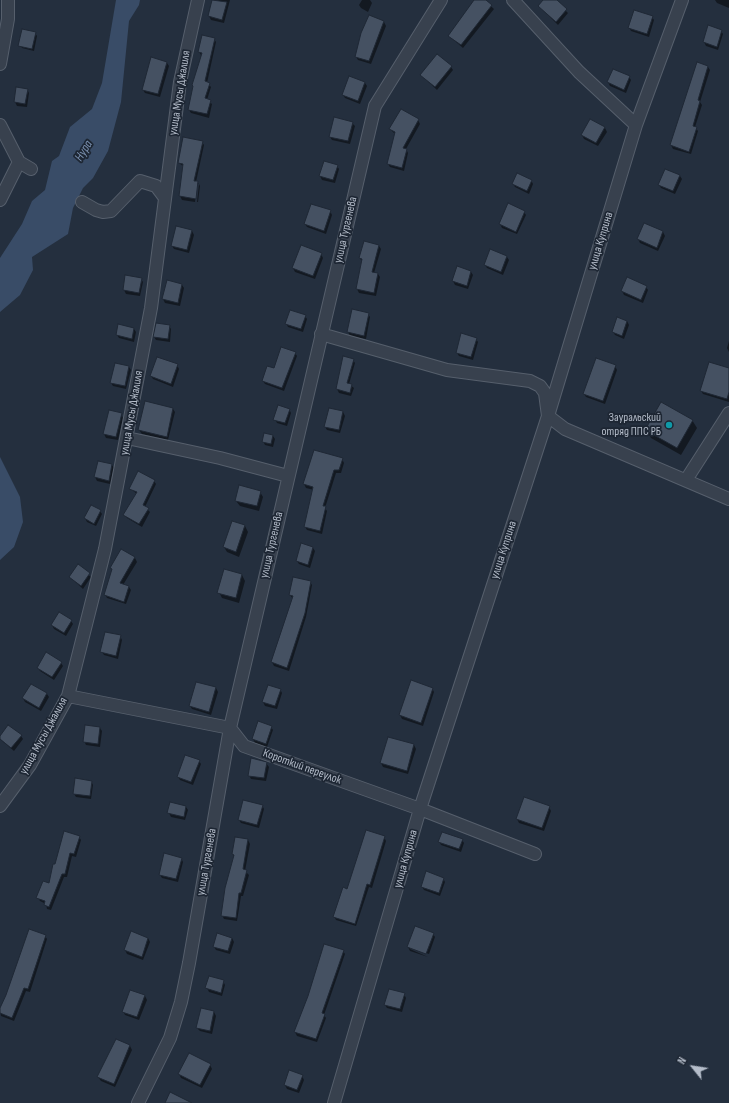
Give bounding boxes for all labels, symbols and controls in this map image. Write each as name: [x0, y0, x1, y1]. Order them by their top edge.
street label: улица Мусы Джалиля: [166, 50, 194, 136]
water label: Нура: [72, 138, 96, 164]
street label: улица Тургенева: [331, 195, 361, 265]
street label: улица Куприна: [585, 210, 617, 272]
street label: улица Мусы Джалиля: [117, 370, 147, 456]
place label: Зауральский отряд ППС РБ: [602, 411, 661, 439]
marker: Зауральский отряд ППС РБ: [664, 420, 674, 430]
street label: улица Тургенева: [257, 510, 287, 580]
street label: улица Куприна: [488, 519, 520, 581]
street label: улица Мусы Джалиля: [17, 695, 71, 777]
street label: Короткий переулок: [261, 746, 343, 788]
street label: улица Тургенева: [194, 827, 220, 897]
street label: улица Куприна: [391, 828, 421, 890]
north arrow: [673, 1047, 713, 1087]
text: N: [675, 1055, 689, 1067]

